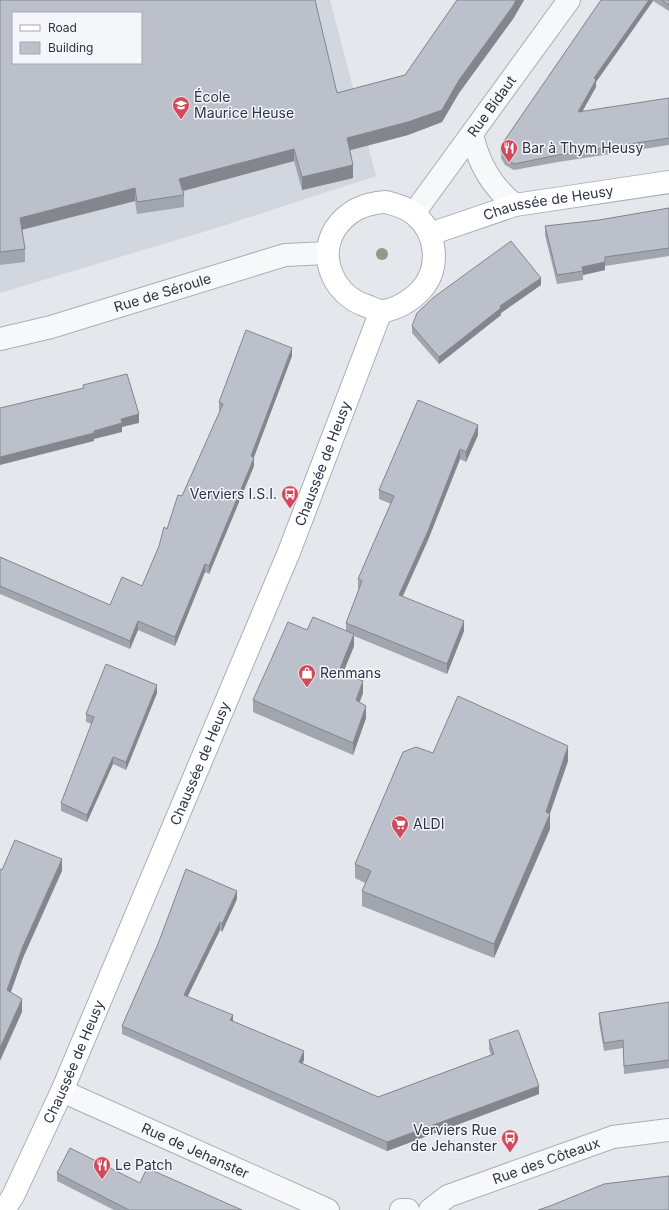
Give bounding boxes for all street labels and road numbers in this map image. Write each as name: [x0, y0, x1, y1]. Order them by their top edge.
street label: Rue Bidaut: [463, 72, 519, 140]
street label: Chaussée de Heusy: [481, 181, 615, 223]
street label: Rue de Séroule: [112, 269, 213, 315]
street label: Chaussée de Heusy: [291, 398, 354, 528]
street label: Chaussée de Heusy: [166, 699, 233, 828]
street label: Chaussée de Heusy: [39, 997, 107, 1126]
street label: Rue de Jehanster: [139, 1119, 252, 1182]
street label: Rue des Côteaux: [490, 1133, 602, 1187]

